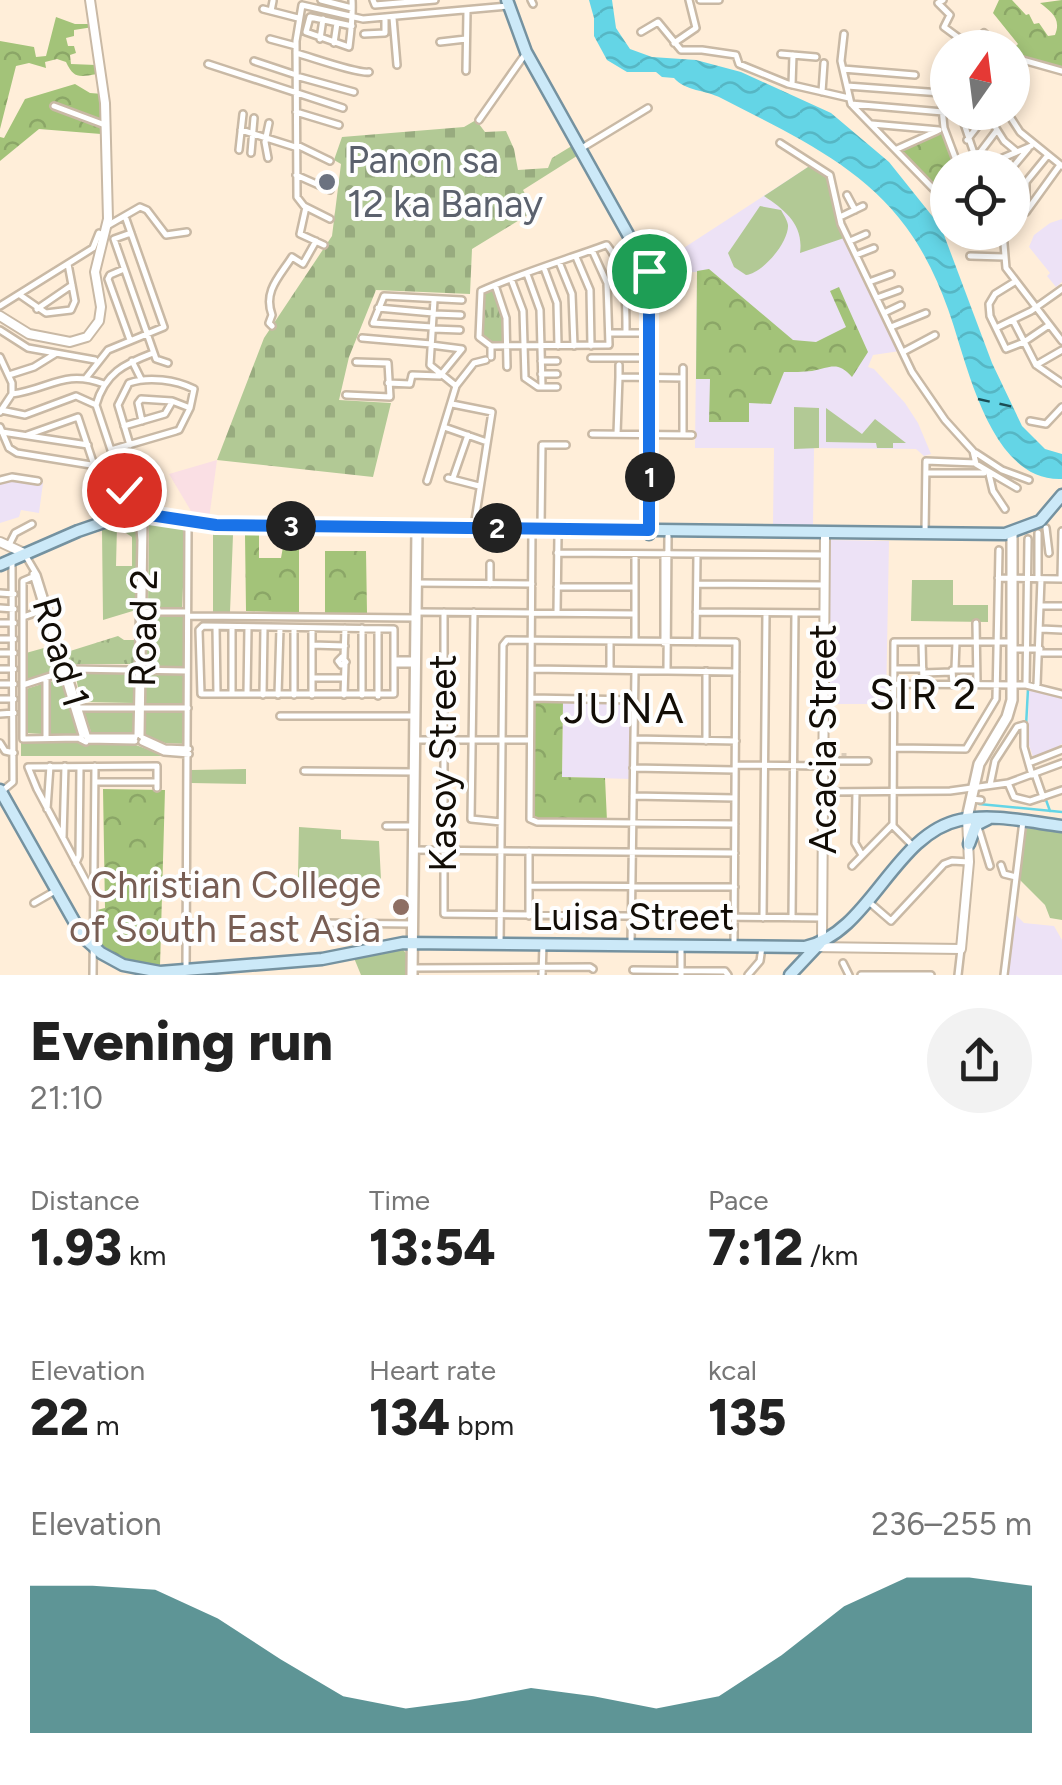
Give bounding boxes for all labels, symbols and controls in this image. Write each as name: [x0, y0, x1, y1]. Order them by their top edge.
north arrow: [930, 30, 1030, 130]
map controls: [930, 30, 1030, 250]
place label: Panon sa 12 ka Banay: [347, 137, 543, 227]
button: locate: [930, 150, 1030, 250]
marker: Panon sa 12 ka Banay: [316, 171, 338, 193]
pin: [607, 229, 692, 314]
icon: arrive: [622, 244, 677, 299]
pin: [82, 448, 167, 533]
pin: 1: [625, 452, 675, 502]
text: 1: [644, 460, 656, 494]
icon: check: [97, 463, 152, 518]
pin: 3: [266, 501, 316, 551]
pin: 2: [472, 503, 522, 553]
text: 3: [283, 509, 299, 543]
text: 2: [489, 511, 505, 545]
street label: Road 2: [119, 569, 167, 687]
street label: Road 1: [23, 591, 99, 713]
street label: Acacia Street: [800, 624, 846, 854]
street label: Kasoy Street: [420, 654, 466, 872]
district label: SIR 2: [869, 669, 979, 720]
district label: JUNA: [564, 683, 686, 734]
place label: Christian College of South East Asia: [69, 862, 381, 952]
street label: Luisa Street: [532, 894, 734, 940]
marker: Christian College of South East Asia: [390, 896, 412, 918]
text: Evening run: [30, 1008, 333, 1074]
button: share: [927, 1008, 1032, 1113]
text: 21:10: [30, 1079, 103, 1117]
text: Distance: [30, 1183, 140, 1217]
text: Time: [369, 1183, 430, 1217]
text: Pace: [708, 1183, 769, 1217]
text: 1.93: [30, 1217, 122, 1278]
text: 13:54: [369, 1217, 496, 1278]
text: 7:12: [708, 1217, 803, 1278]
text: km: [122, 1238, 166, 1272]
text: /km: [803, 1238, 858, 1272]
text: Elevation: [30, 1353, 145, 1387]
text: Heart rate: [369, 1353, 496, 1387]
text: kcal: [708, 1353, 757, 1387]
text: 22: [30, 1387, 89, 1448]
text: 134: [369, 1387, 450, 1448]
text: 135: [708, 1387, 787, 1448]
text: m: [89, 1408, 120, 1442]
text: bpm: [450, 1408, 514, 1442]
text: Elevation: [30, 1505, 162, 1543]
text: 236–255 m: [871, 1505, 1032, 1543]

